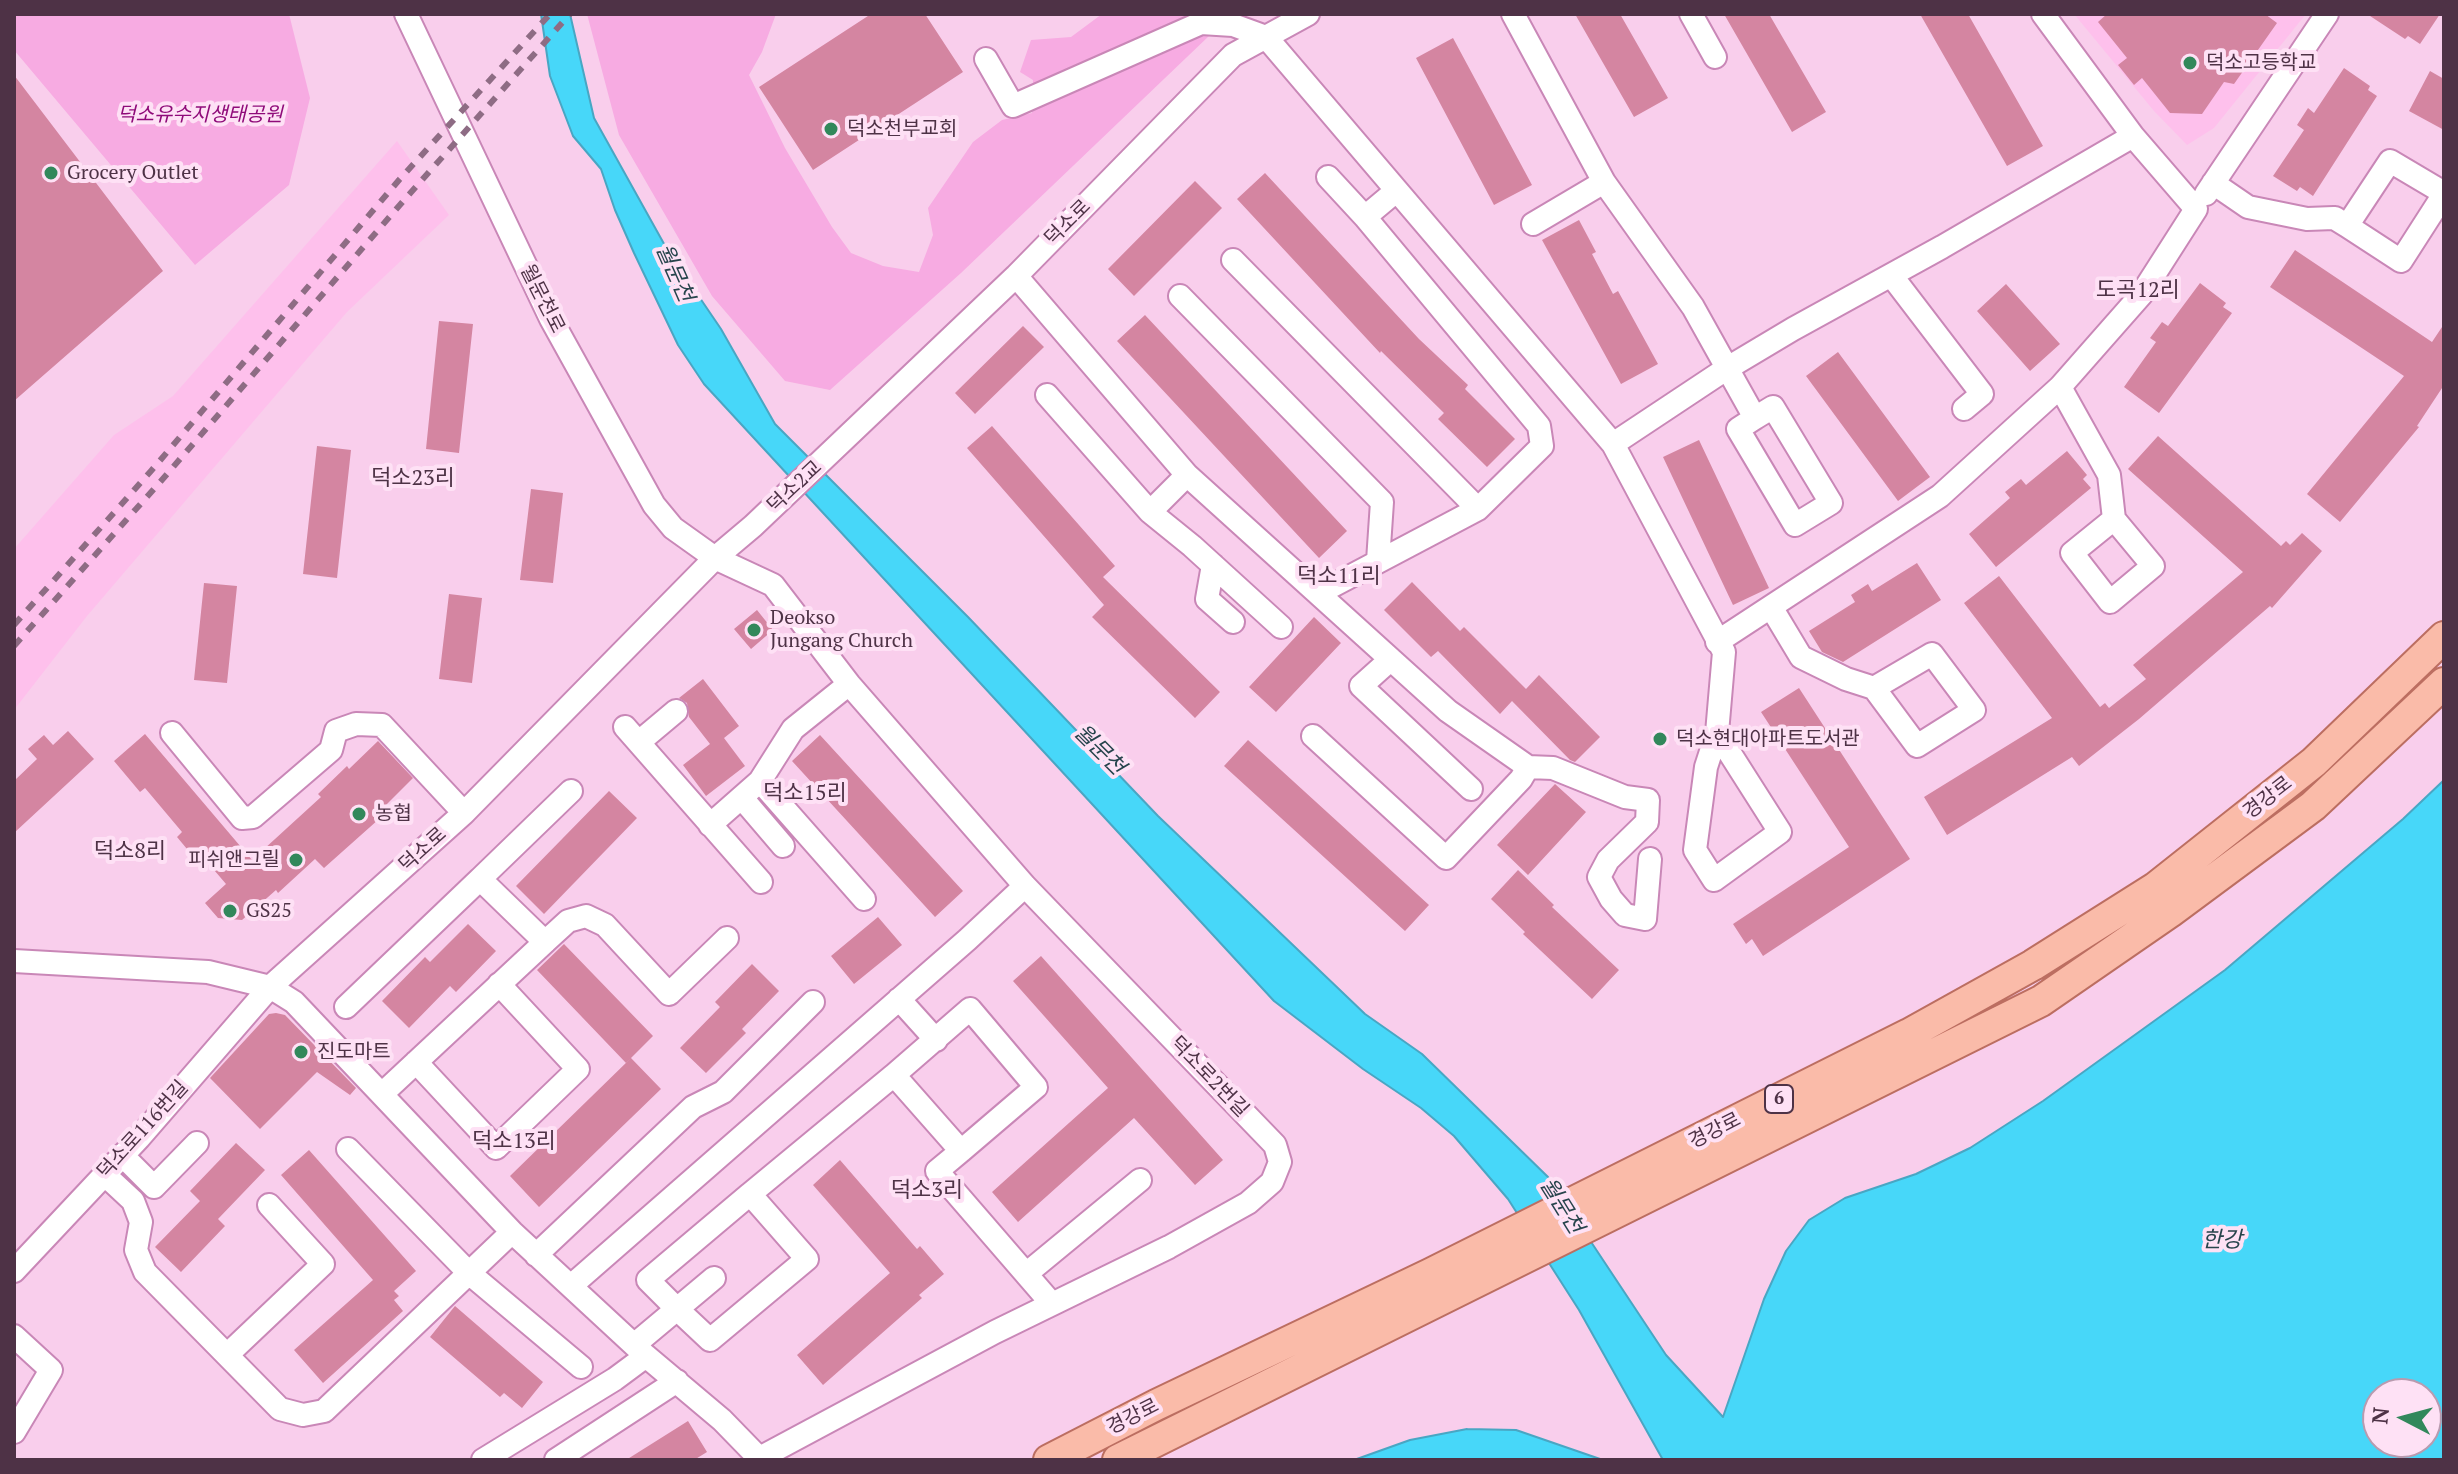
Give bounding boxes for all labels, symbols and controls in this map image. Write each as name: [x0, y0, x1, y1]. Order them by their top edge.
place label: 덕소고등학교: [2206, 51, 2316, 75]
marker: 덕소고등학교: [2181, 54, 2199, 72]
park label: 덕소유수지생태공원: [117, 103, 283, 127]
place label: 덕소천부교회: [847, 117, 957, 141]
marker: 덕소천부교회: [822, 120, 840, 138]
place label: Grocery Outlet: [67, 161, 199, 185]
marker: Grocery Outlet: [42, 164, 60, 182]
street label: 덕소로: [1040, 195, 1096, 251]
water label: 월문천: [650, 240, 698, 306]
street label: 월문천로: [515, 261, 569, 337]
district label: 도곡12리: [2096, 278, 2180, 304]
street label: 덕소2교: [763, 456, 827, 518]
district label: 덕소23리: [371, 466, 455, 492]
district label: 덕소11리: [1297, 564, 1381, 590]
place label: Deokso Jungang Church: [770, 606, 913, 653]
marker: Deokso Jungang Church: [745, 621, 763, 639]
water label: 월문천: [1068, 719, 1130, 781]
place label: 덕소현대아파트도서관: [1676, 727, 1860, 751]
marker: 덕소현대아파트도서관: [1651, 730, 1669, 748]
street label: 경강로: [2239, 772, 2297, 824]
district label: 덕소15리: [763, 781, 847, 807]
place label: 농협: [375, 802, 412, 826]
marker: 농협: [350, 805, 368, 823]
street label: 덕소로: [394, 823, 452, 877]
district label: 덕소8리: [94, 839, 166, 865]
place label: 피쉬앤그릴: [188, 848, 280, 872]
marker: 피쉬앤그릴: [287, 851, 305, 869]
place label: GS25: [246, 899, 292, 923]
marker: GS25: [221, 902, 239, 920]
street label: 덕소로2번길: [1165, 1032, 1253, 1122]
place label: 진도마트: [317, 1040, 391, 1064]
marker: 진도마트: [292, 1043, 310, 1061]
street label: 덕소로116번길: [93, 1076, 193, 1184]
road number: 6: [1765, 1085, 1793, 1113]
street label: 경강로: [1685, 1108, 1745, 1154]
district label: 덕소13리: [472, 1129, 556, 1155]
water label: 월문천: [1534, 1173, 1588, 1239]
district label: 덕소3리: [891, 1178, 963, 1204]
water label: 한강: [2202, 1228, 2242, 1254]
north arrow: [2362, 1378, 2442, 1458]
street label: 경강로: [1103, 1394, 1163, 1440]
text: N: [2364, 1406, 2395, 1425]

